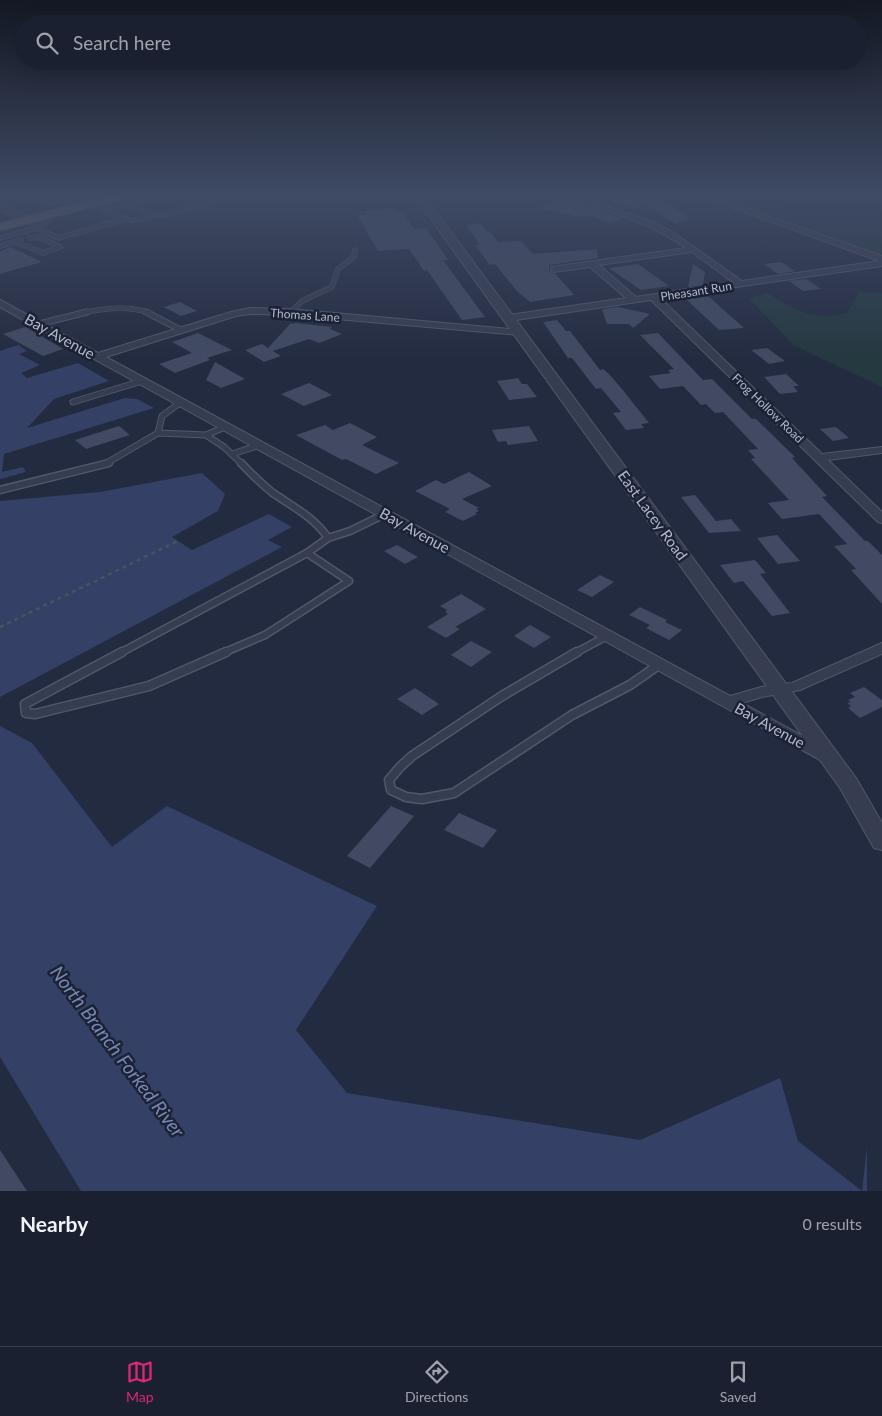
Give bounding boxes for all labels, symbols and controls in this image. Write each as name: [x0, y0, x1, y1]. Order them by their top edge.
search box: [15, 15, 867, 70]
icon: search: [33, 29, 61, 57]
text: Search here: [73, 31, 171, 54]
street label: Pheasant Run: [659, 278, 733, 304]
street label: Thomas Lane: [270, 305, 340, 325]
street label: Bay Avenue: [22, 309, 98, 363]
street label: Frog Hollow Road: [729, 370, 807, 446]
street label: East Lacey Road: [615, 467, 691, 563]
street label: Bay Avenue: [377, 503, 453, 557]
street label: Bay Avenue: [732, 698, 808, 752]
water label: North Branch Forked River: [46, 961, 190, 1142]
text: Nearby: [20, 1211, 88, 1236]
text: 0 results: [802, 1214, 862, 1233]
tab: Map: [126, 1358, 154, 1405]
tab: Directions: [405, 1358, 468, 1405]
tab: Saved: [720, 1358, 756, 1405]

